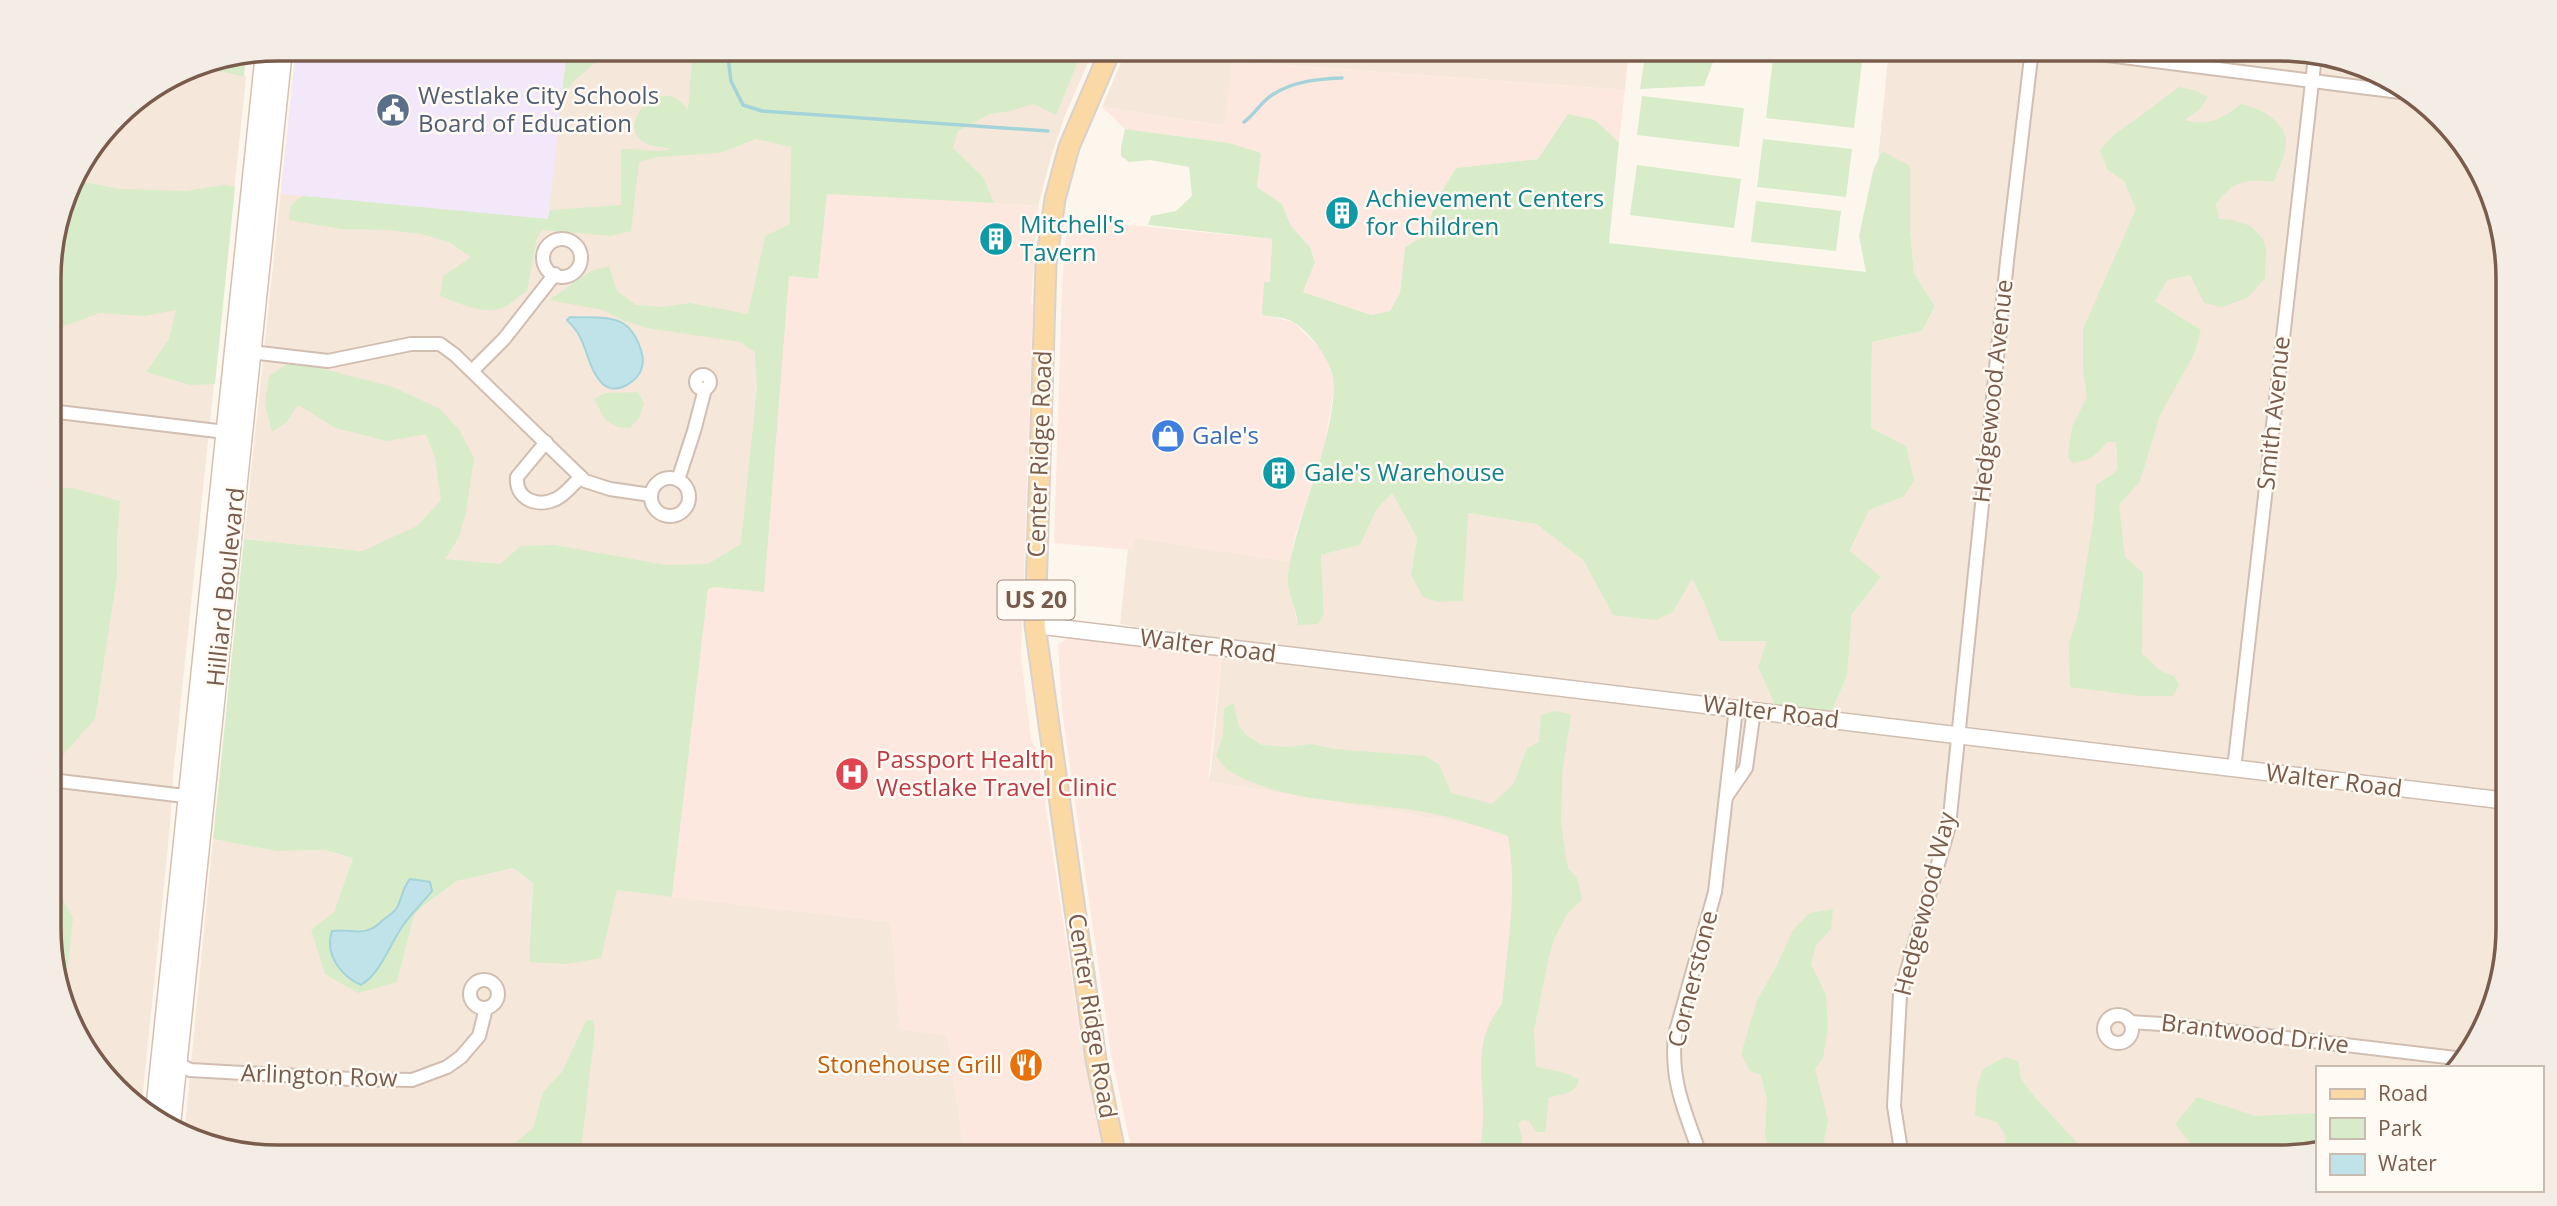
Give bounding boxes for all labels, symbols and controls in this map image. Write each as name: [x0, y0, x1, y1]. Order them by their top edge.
place label: Westlake City Schools Board of Education: [418, 78, 659, 139]
public building icon: Westlake City Schools Board of Education: [374, 91, 412, 129]
place label: Achievement Centers for Children: [1366, 181, 1604, 242]
building icon: Achievement Centers for Children: [1323, 194, 1361, 232]
place label: Mitchell's Tavern: [1020, 207, 1125, 268]
building icon: Mitchell's Tavern: [977, 220, 1015, 258]
street label: Hedgewood Avenue: [1963, 278, 2020, 504]
street label: Smith Avenue: [2248, 334, 2297, 491]
street label: Center Ridge Road: [1018, 350, 1059, 558]
shop icon: Gale's: [1149, 417, 1187, 455]
place label: Gale's: [1192, 418, 1259, 451]
building icon: Gale's Warehouse: [1260, 454, 1298, 492]
place label: Gale's Warehouse: [1304, 455, 1505, 488]
street label: Hilliard Boulevard: [198, 486, 251, 688]
road number: US 20: [998, 580, 1074, 620]
street label: Walter Road: [1138, 620, 1278, 669]
street label: Walter Road: [1701, 686, 1841, 735]
place label: Passport Health Westlake Travel Clinic: [876, 742, 1117, 803]
hospital icon: Passport Health Westlake Travel Clinic: [833, 755, 871, 793]
street label: Walter Road: [2264, 755, 2404, 804]
street label: Hedgewood Way: [1885, 807, 1963, 999]
street label: Cornerstone: [1659, 907, 1724, 1051]
street label: Center Ridge Road: [1061, 911, 1126, 1121]
street label: Brantwood Drive: [2159, 1005, 2351, 1060]
restaurant icon: Stonehouse Grill: [1007, 1046, 1045, 1084]
place label: Stonehouse Grill: [817, 1047, 1002, 1080]
street label: Arlington Row: [240, 1055, 398, 1094]
legend: [2316, 1066, 2543, 1192]
text: Road: [2378, 1079, 2428, 1107]
text: Park: [2378, 1114, 2422, 1142]
text: Water: [2378, 1149, 2437, 1177]

